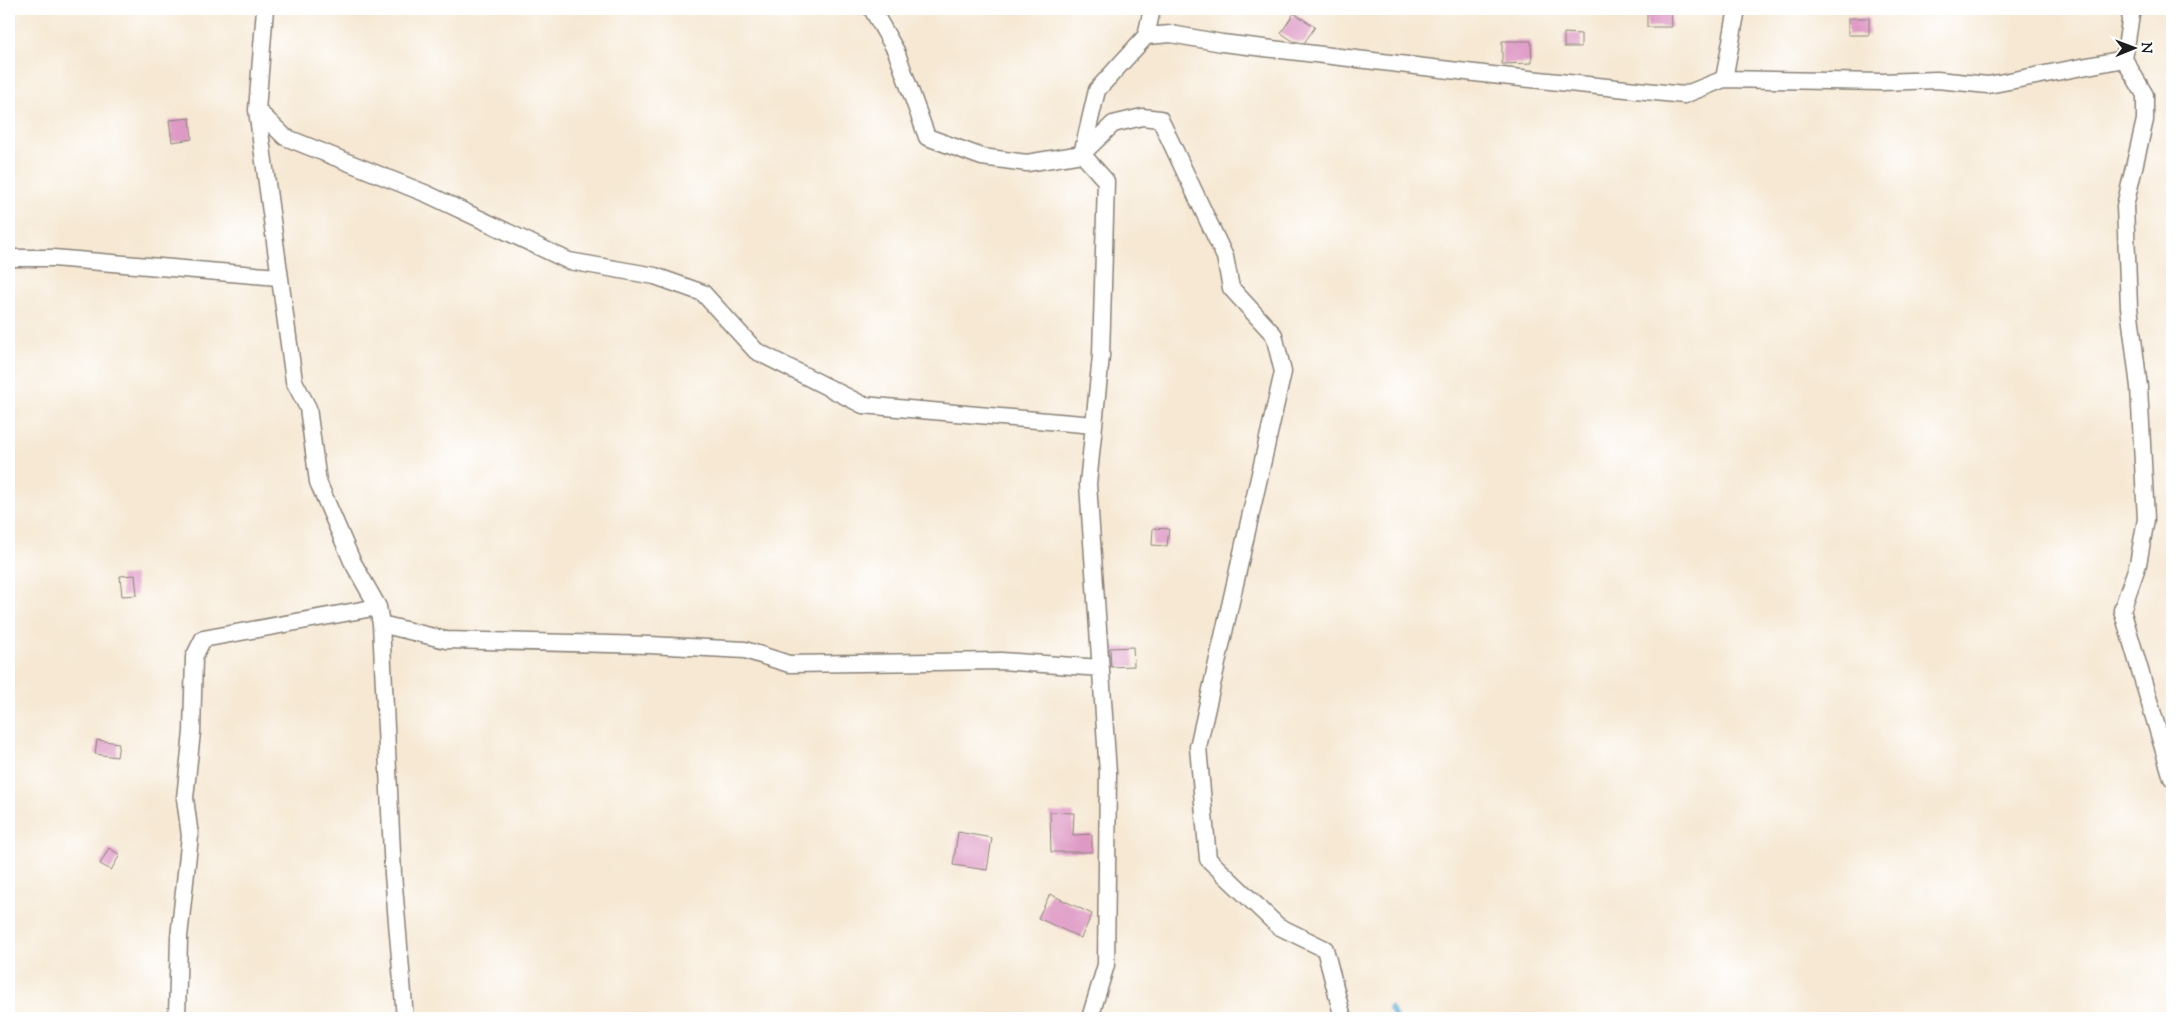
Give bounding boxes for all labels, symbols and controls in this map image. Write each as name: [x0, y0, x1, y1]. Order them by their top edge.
north arrow: [2108, 22, 2158, 72]
text: N: [2135, 42, 2155, 54]

